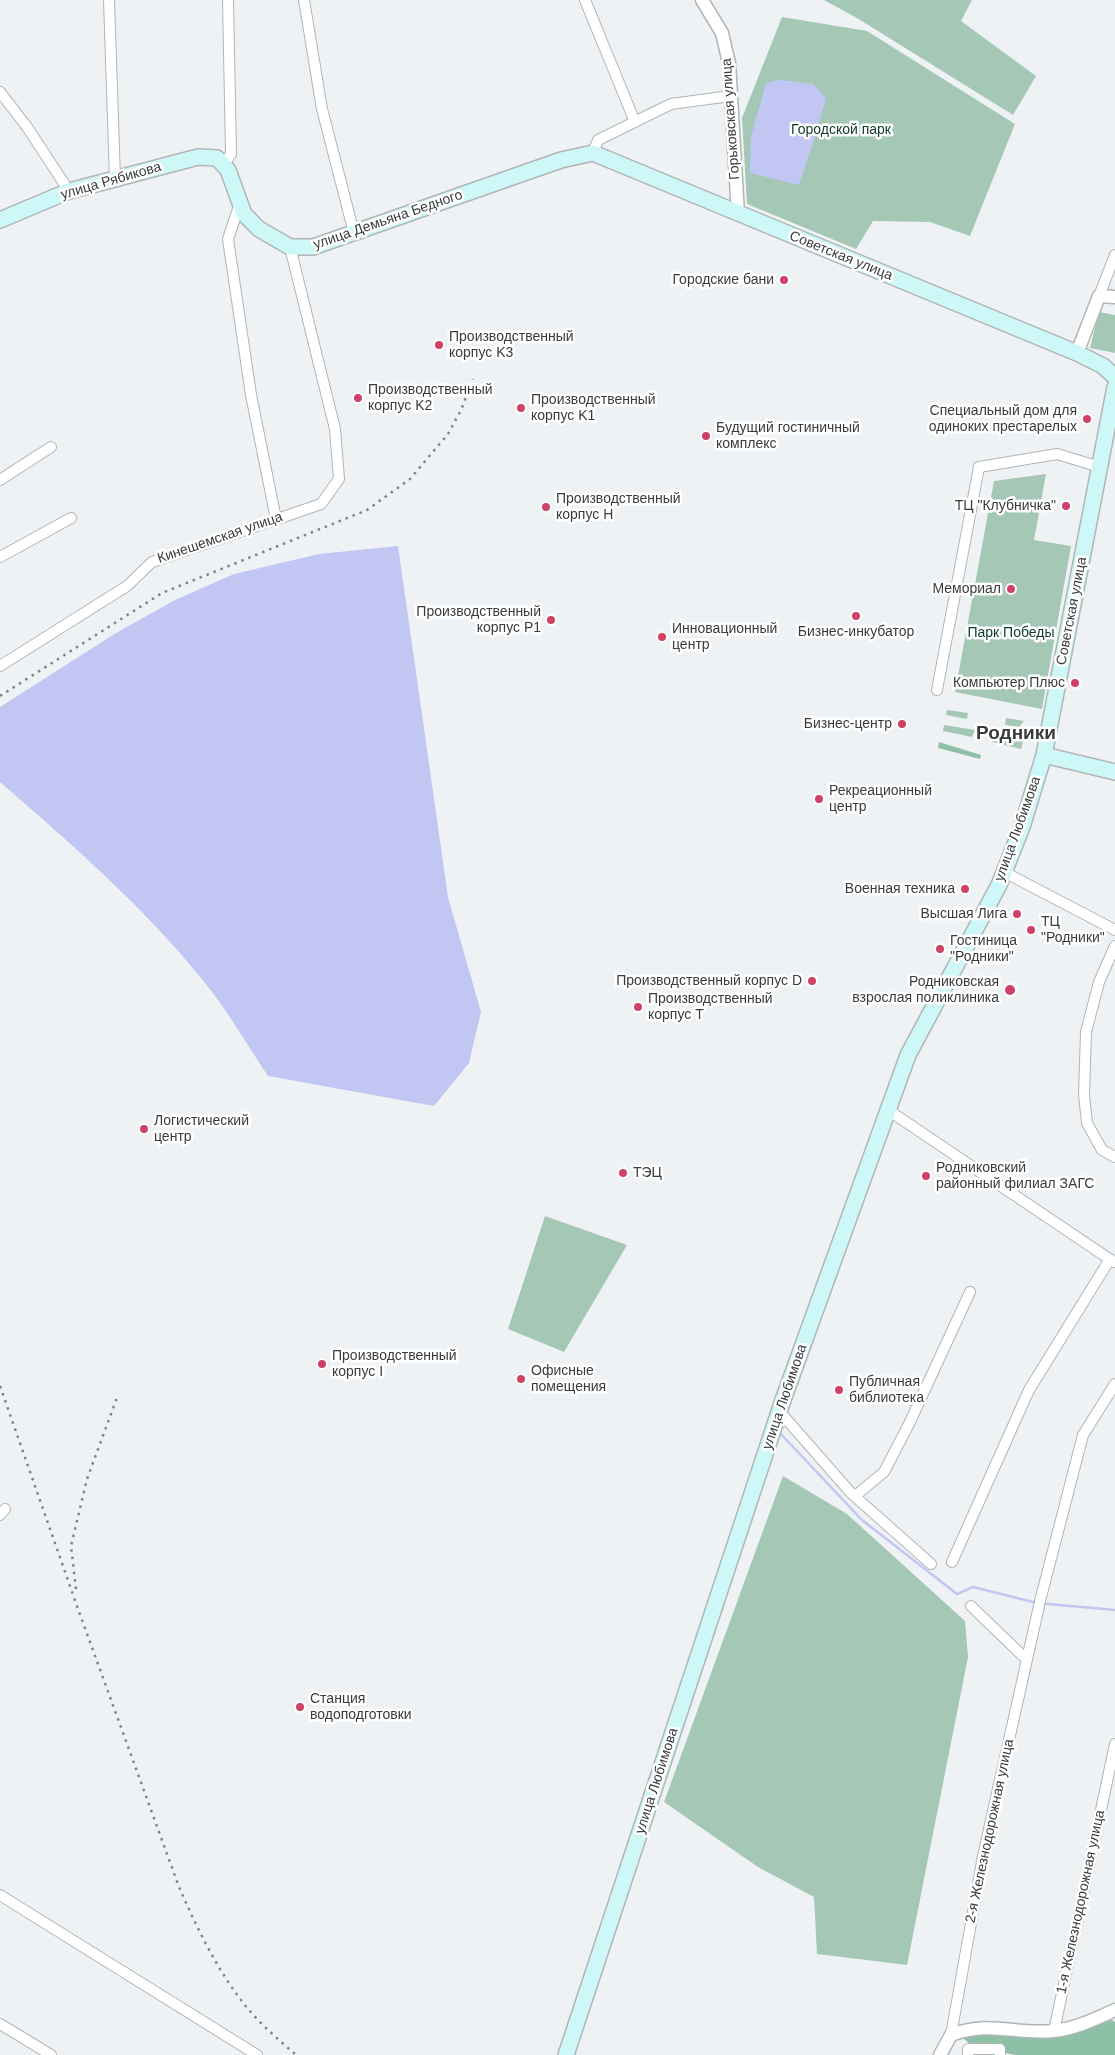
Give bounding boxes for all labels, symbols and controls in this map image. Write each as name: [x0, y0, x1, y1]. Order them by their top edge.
street label: Горьковская улица: [718, 58, 744, 180]
park label: Городской парк: [791, 122, 891, 138]
street label: улица Рябикова: [59, 159, 163, 203]
street label: улица Демьяна Бедного: [311, 187, 465, 253]
street label: Советская улица: [787, 228, 895, 284]
place label: Городские бани: [672, 272, 774, 288]
marker: Городские бани: [778, 274, 790, 286]
place label: Производственный корпус K3: [449, 329, 574, 362]
marker: Производственный корпус K3: [433, 339, 445, 351]
place label: Производственный корпус K2: [368, 382, 493, 414]
marker: Производственный корпус K2: [352, 392, 364, 404]
place label: Производственный корпус K1: [531, 392, 656, 424]
marker: Производственный корпус K1: [515, 402, 527, 414]
place label: Специальный дом для одиноких престарелых: [929, 403, 1077, 436]
marker: Специальный дом для одиноких престарелых: [1081, 413, 1093, 425]
place label: Будущий гостиничный комплекс: [716, 420, 860, 452]
marker: Будущий гостиничный комплекс: [700, 430, 712, 442]
place label: Производственный корпус H: [556, 491, 681, 524]
place label: ТЦ "Клубничка": [955, 498, 1056, 514]
marker: ТЦ "Клубничка": [1060, 500, 1072, 512]
marker: Производственный корпус H: [540, 501, 552, 513]
street label: Кинешемская улица: [155, 509, 285, 567]
street label: Советская улица: [1053, 555, 1091, 667]
place label: Мемориал: [932, 581, 1001, 597]
marker: Мемориал: [1005, 583, 1017, 595]
place label: Производственный корпус P1: [416, 604, 541, 636]
marker: Бизнес-инкубатор: [850, 610, 862, 622]
marker: Производственный корпус P1: [545, 614, 557, 626]
place label: Инновационный центр: [672, 621, 777, 654]
place label: Бизнес-инкубатор: [798, 624, 914, 640]
park label: Парк Победы: [967, 625, 1055, 641]
marker: Инновационный центр: [656, 631, 668, 643]
place label: Компьютер Плюс: [953, 675, 1065, 691]
marker: Компьютер Плюс: [1069, 677, 1081, 689]
place label: Бизнес-центр: [804, 716, 892, 732]
marker: Бизнес-центр: [896, 718, 908, 730]
district label: Родники: [976, 723, 1056, 745]
street label: улица Любимова: [991, 774, 1045, 884]
place label: Рекреационный центр: [829, 783, 932, 816]
marker: Рекреационный центр: [813, 793, 825, 805]
place label: Военная техника: [845, 881, 955, 897]
marker: Военная техника: [959, 883, 971, 895]
place label: Высшая Лига: [921, 906, 1007, 922]
marker: Высшая Лига: [1011, 908, 1023, 920]
place label: ТЦ "Родники": [1041, 914, 1105, 946]
marker: ТЦ "Родники": [1025, 924, 1037, 936]
place label: Гостиница "Родники": [950, 933, 1017, 966]
marker: Гостиница "Родники": [934, 943, 946, 955]
place label: Производственный корпус D: [616, 973, 802, 989]
place label: Родниковская взрослая поликлиника: [852, 974, 999, 1006]
marker: Производственный корпус D: [806, 975, 818, 987]
marker: Родниковская взрослая поликлиника: [1003, 983, 1017, 997]
place label: Производственный корпус T: [648, 991, 773, 1024]
marker: Производственный корпус T: [632, 1001, 644, 1013]
place label: Логистический центр: [154, 1113, 249, 1146]
marker: Логистический центр: [138, 1123, 150, 1135]
place label: Родниковский районный филиал ЗАГС: [936, 1160, 1094, 1192]
place label: ТЭЦ: [633, 1165, 662, 1181]
marker: ТЭЦ: [617, 1167, 629, 1179]
marker: Родниковский районный филиал ЗАГС: [920, 1170, 932, 1182]
street label: улица Любимова: [759, 1342, 811, 1452]
place label: Производственный корпус I: [332, 1348, 457, 1380]
marker: Производственный корпус I: [316, 1358, 328, 1370]
place label: Офисные помещения: [531, 1363, 606, 1395]
marker: Офисные помещения: [515, 1373, 527, 1385]
place label: Публичная библиотека: [849, 1374, 924, 1406]
marker: Публичная библиотека: [833, 1384, 845, 1396]
place label: Станция водоподготовки: [310, 1691, 412, 1724]
marker: Станция водоподготовки: [294, 1701, 306, 1713]
street label: улица Любимова: [632, 1726, 682, 1836]
street label: 2-я Железнодорожная улица: [962, 1738, 1018, 1924]
street label: 1-я Железнодорожная улица: [1053, 1809, 1109, 1995]

